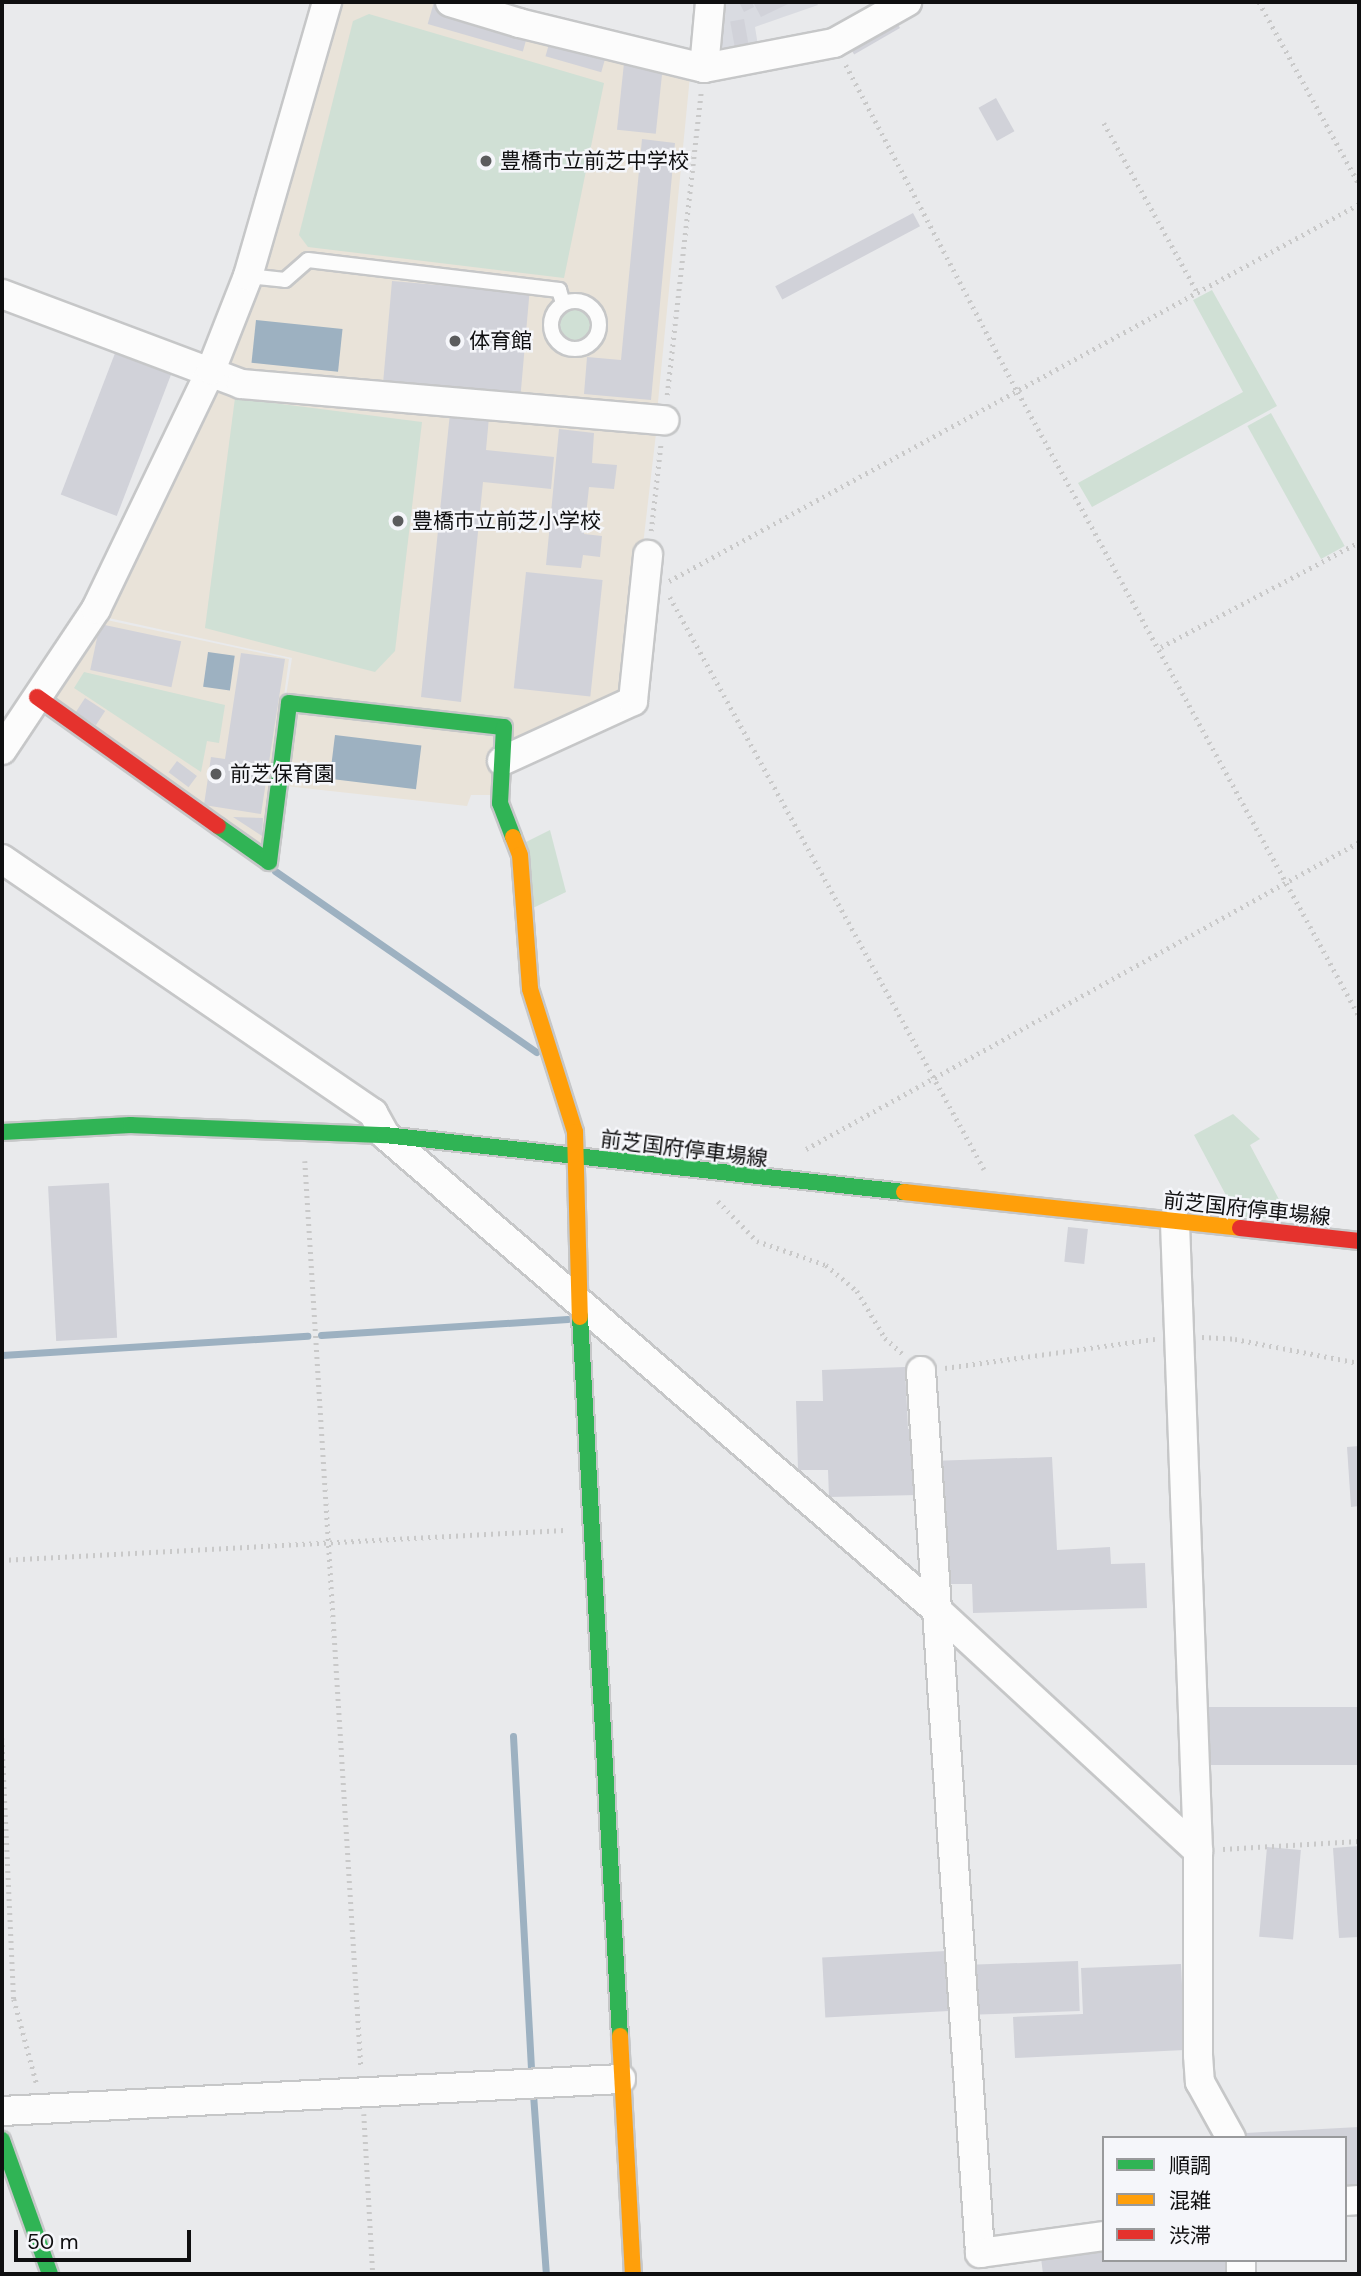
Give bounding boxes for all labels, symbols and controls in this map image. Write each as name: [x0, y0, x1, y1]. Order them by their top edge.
place label: 豊橋市立前芝中学校: [500, 148, 689, 174]
marker: 豊橋市立前芝中学校: [478, 153, 494, 169]
place label: 体育館: [469, 328, 532, 354]
marker: 体育館: [447, 333, 463, 349]
place label: 豊橋市立前芝小学校: [412, 508, 601, 534]
marker: 豊橋市立前芝小学校: [390, 513, 406, 529]
place label: 前芝保育園: [230, 761, 335, 787]
marker: 前芝保育園: [208, 766, 224, 782]
street label: 前芝国府停車場線: [599, 1126, 769, 1172]
street label: 前芝国府停車場線: [1162, 1188, 1332, 1230]
legend: [1102, 2136, 1347, 2262]
text: 順調: [1169, 2152, 1211, 2180]
text: 混雑: [1169, 2187, 1211, 2215]
scale bar: [18, 2216, 194, 2260]
text: 渋滞: [1169, 2222, 1211, 2250]
text: 50 m: [27, 2228, 78, 2256]

